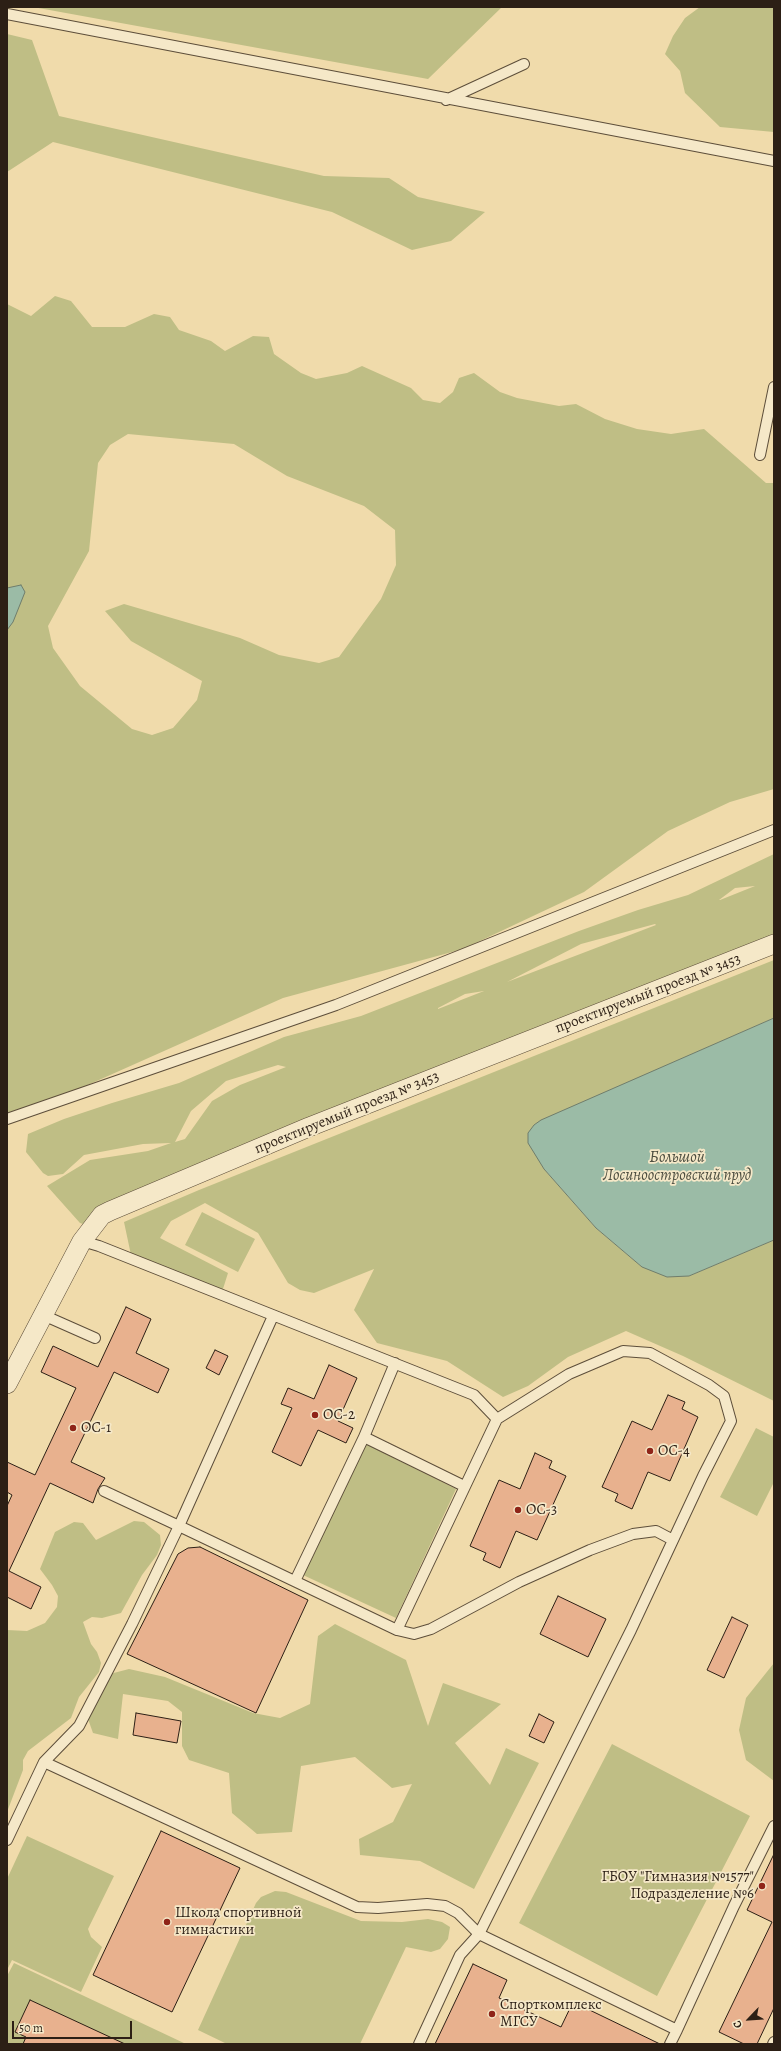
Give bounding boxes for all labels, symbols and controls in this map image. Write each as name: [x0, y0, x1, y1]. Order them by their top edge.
street label: проектируемый проезд № 3453: [553, 950, 743, 1038]
street label: проектируемый проезд № 3453: [252, 1068, 442, 1158]
water label: Большой Лосиноостровский пруд: [603, 1148, 751, 1186]
place label: ОС-2: [323, 1406, 355, 1424]
marker: ОС-2: [310, 1410, 320, 1420]
place label: ОС-1: [81, 1419, 111, 1437]
marker: ОС-1: [68, 1423, 78, 1433]
place label: ОС-4: [658, 1442, 690, 1460]
marker: ОС-4: [645, 1446, 655, 1456]
place label: ОС-3: [526, 1501, 557, 1519]
marker: ОС-3: [513, 1505, 523, 1515]
place label: ГБОУ "Гимназия №1577" Подразделение №6: [602, 1868, 754, 1903]
marker: ГБОУ "Гимназия №1577" Подразделение №6: [757, 1881, 767, 1891]
place label: Школа спортивной гимнастики: [175, 1904, 301, 1939]
marker: Школа спортивной гимнастики: [162, 1917, 172, 1927]
place label: Спорткомплекс МГСУ: [500, 1996, 602, 2031]
north arrow: [729, 1999, 769, 2039]
marker: Спорткомплекс МГСУ: [487, 2009, 497, 2019]
scale bar: [14, 2013, 134, 2039]
text: С: [729, 2018, 746, 2031]
text: 50 m: [19, 2020, 43, 2036]

